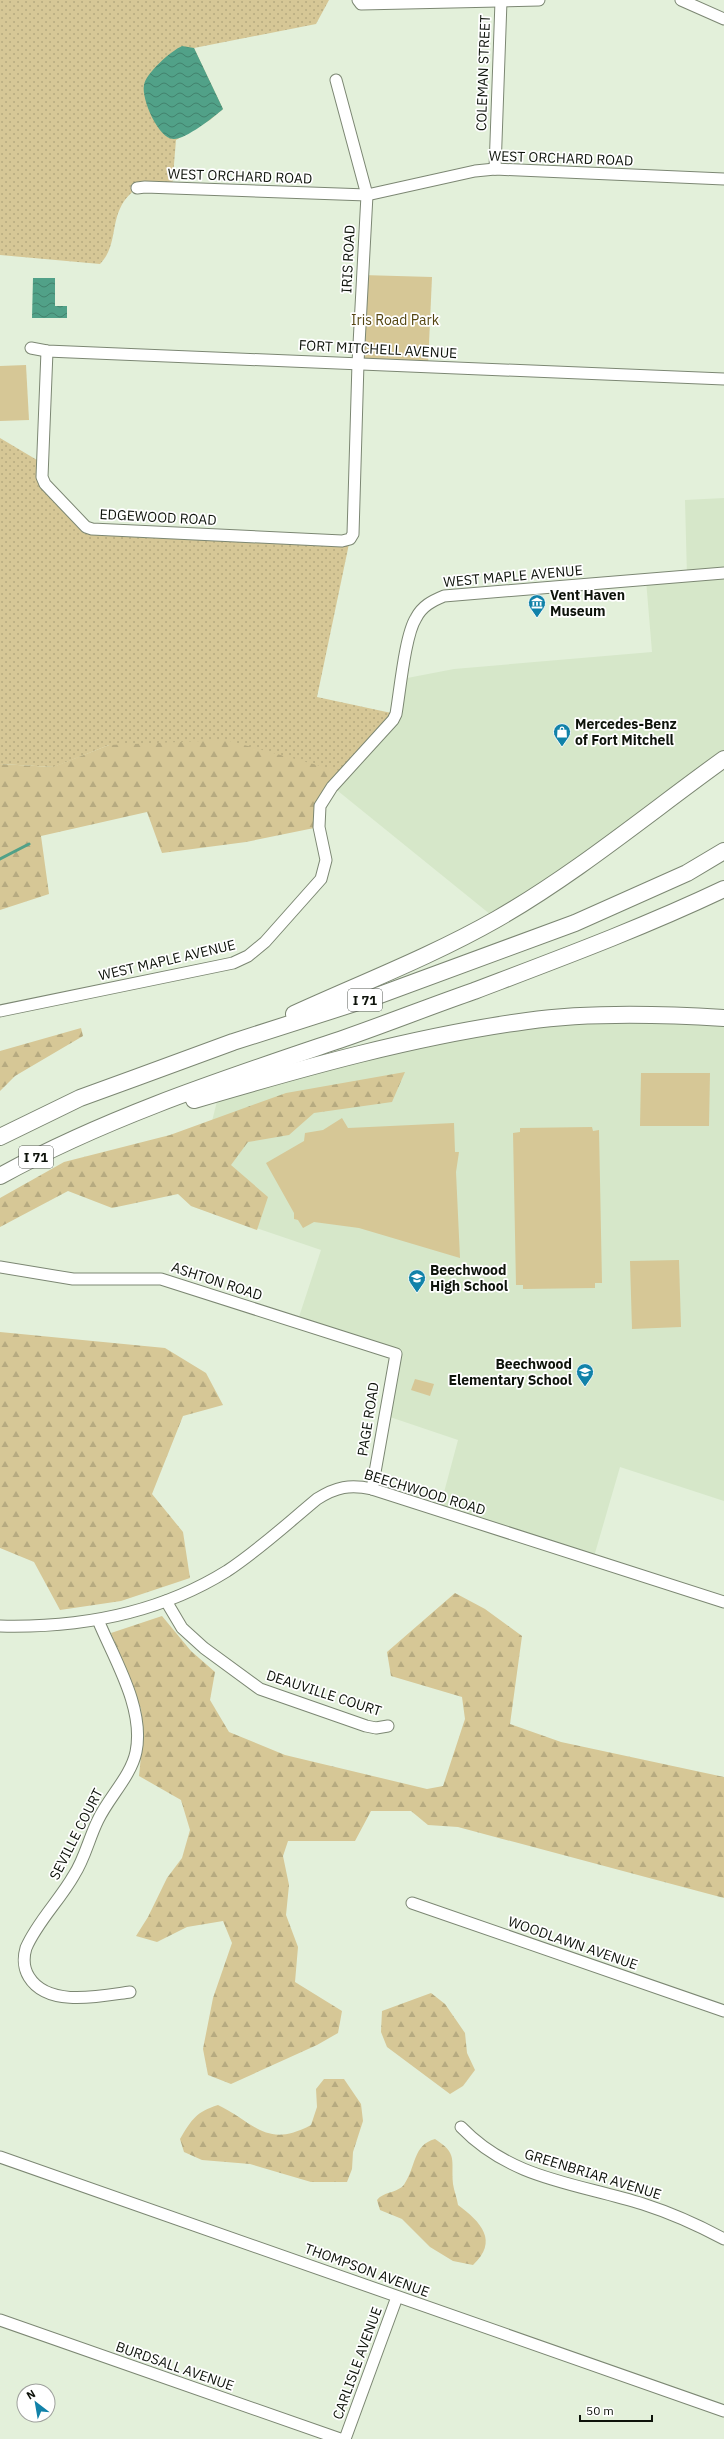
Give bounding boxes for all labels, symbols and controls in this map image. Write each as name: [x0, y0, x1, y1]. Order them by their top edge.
street label: COLEMAN STREET: [472, 15, 494, 131]
street label: WEST ORCHARD ROAD: [488, 146, 634, 170]
street label: WEST ORCHARD ROAD: [167, 164, 313, 188]
street label: IRIS ROAD: [337, 224, 359, 294]
park label: Iris Road Park: [351, 311, 440, 329]
street label: FORT MITCHELL AVENUE: [298, 336, 458, 362]
street label: EDGEWOOD ROAD: [99, 505, 217, 529]
street label: WEST MAPLE AVENUE: [443, 561, 583, 591]
place label: Vent Haven Museum: [550, 586, 625, 620]
museum icon: Vent Haven Museum: [527, 593, 547, 618]
place label: Mercedes-Benz of Fort Mitchell: [575, 715, 677, 749]
shop icon: Mercedes-Benz of Fort Mitchell: [552, 722, 572, 747]
street label: WEST MAPLE AVENUE: [97, 935, 237, 985]
road number: I 71: [348, 989, 382, 1011]
road number: I 71: [19, 1146, 53, 1168]
street label: ASHTON ROAD: [169, 1258, 265, 1304]
place label: Beechwood High School: [430, 1261, 508, 1295]
school or university icon: Beechwood High School: [407, 1268, 427, 1293]
place label: Beechwood Elementary School: [448, 1355, 572, 1389]
school or university icon: Beechwood Elementary School: [575, 1362, 595, 1387]
street label: PAGE ROAD: [353, 1381, 383, 1457]
street label: BEECHWOOD ROAD: [362, 1465, 488, 1519]
street label: DEAUVILLE COURT: [264, 1666, 384, 1720]
street label: SEVILLE COURT: [45, 1785, 107, 1883]
street label: WOODLAWN AVENUE: [506, 1912, 640, 1974]
street label: GREENBRIAR AVENUE: [522, 2145, 664, 2203]
street label: THOMPSON AVENUE: [302, 2239, 432, 2301]
street label: CARLISLE AVENUE: [328, 2304, 386, 2422]
street label: BURDSALL AVENUE: [113, 2337, 237, 2395]
north arrow: [16, 2383, 56, 2423]
text: N: [24, 2386, 38, 2402]
scale bar: [580, 2397, 652, 2423]
text: 50 m: [586, 2403, 614, 2418]

